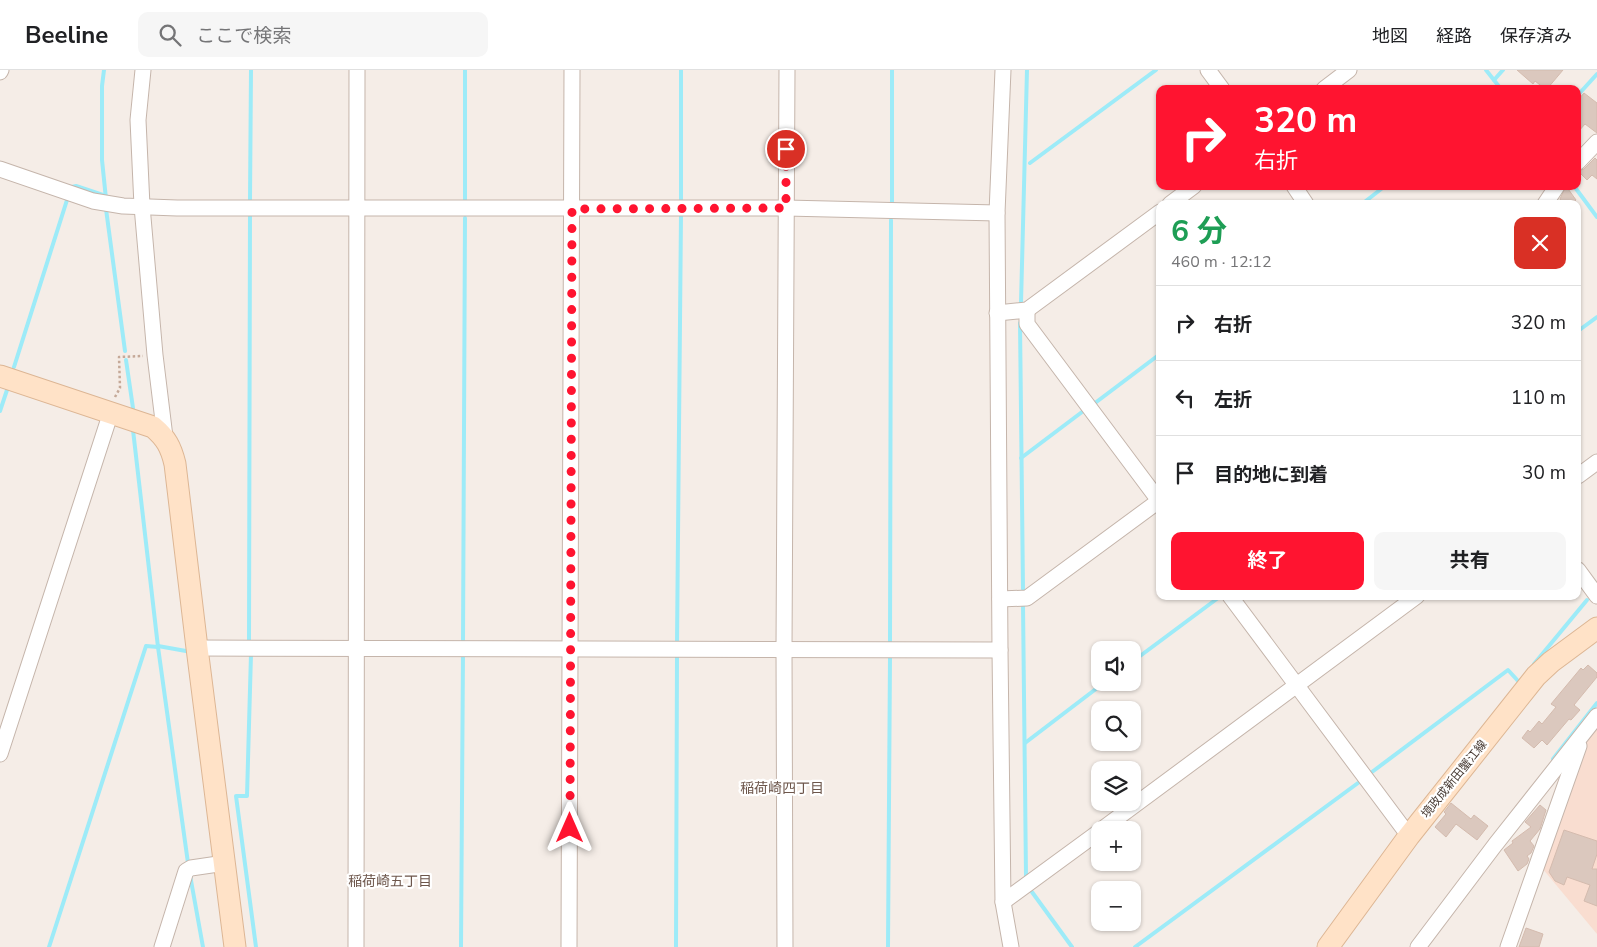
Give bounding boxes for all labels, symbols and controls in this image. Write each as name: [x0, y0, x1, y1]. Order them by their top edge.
search box: [138, 12, 488, 57]
text: Beeline: [25, 19, 108, 51]
icon: search: [156, 21, 184, 49]
text: ここで検索: [196, 23, 291, 49]
text: 地図: [1372, 24, 1408, 48]
text: 経路: [1436, 24, 1472, 48]
text: 保存済み: [1500, 24, 1572, 48]
text: 320 m: [1254, 97, 1357, 144]
icon: right: [1171, 105, 1236, 170]
pin: [765, 128, 807, 170]
icon: arrive: [772, 135, 800, 163]
text: 右折: [1254, 146, 1298, 176]
text: 6 分: [1171, 211, 1227, 252]
button: close: [1514, 217, 1566, 269]
text: 460 m · 12:12: [1171, 251, 1272, 273]
icon: right: [1171, 309, 1199, 337]
text: 320 m: [1511, 310, 1566, 336]
text: 右折: [1214, 312, 1252, 338]
icon: left: [1171, 384, 1199, 412]
text: 110 m: [1511, 385, 1566, 411]
text: 左折: [1214, 387, 1252, 413]
icon: arrive: [1171, 459, 1199, 487]
text: 30 m: [1522, 460, 1566, 486]
text: 目的地に到着: [1214, 462, 1328, 488]
button: 終了: [1171, 532, 1364, 590]
button: 共有: [1374, 532, 1566, 590]
map controls: [1091, 641, 1141, 931]
button: sound: [1091, 641, 1141, 691]
button: search: [1091, 701, 1141, 751]
street label: 境政成新田蟹江線: [1418, 737, 1490, 821]
button: layers: [1091, 761, 1141, 811]
district label: 稲荷崎四丁目: [740, 779, 824, 798]
position arrow: [543, 801, 595, 853]
button: +: [1091, 821, 1141, 871]
district label: 稲荷崎五丁目: [348, 872, 432, 891]
button: −: [1091, 881, 1141, 931]

